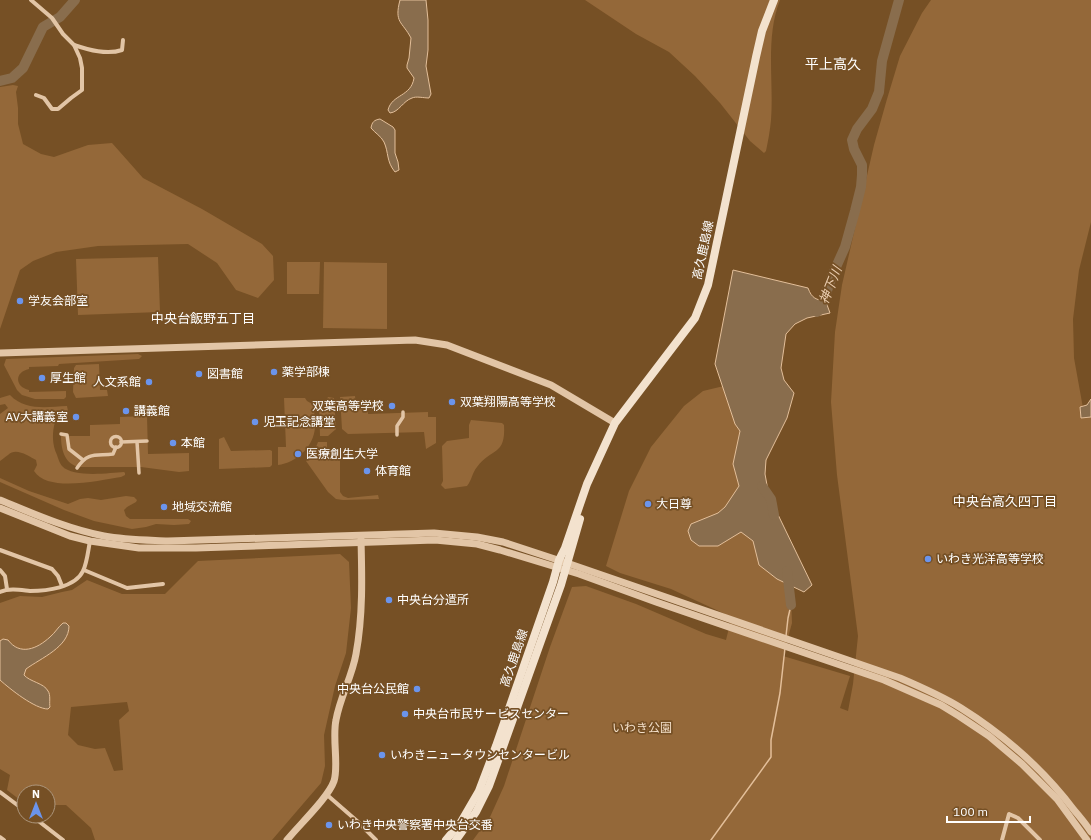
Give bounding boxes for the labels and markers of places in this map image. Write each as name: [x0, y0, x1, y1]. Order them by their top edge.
place label: 学友会部室: [28, 293, 88, 308]
marker: 学友会部室: [15, 296, 25, 306]
place label: 薬学部棟: [282, 364, 330, 379]
place label: 図書館: [207, 366, 243, 381]
marker: 薬学部棟: [269, 367, 279, 377]
marker: 図書館: [194, 369, 204, 379]
place label: 厚生館: [50, 370, 86, 385]
marker: 厚生館: [37, 373, 47, 383]
place label: 人文系館: [93, 374, 141, 389]
marker: 人文系館: [144, 377, 154, 387]
place label: 双葉翔陽高等学校: [460, 394, 556, 409]
marker: 双葉翔陽高等学校: [447, 397, 457, 407]
place label: 双葉高等学校: [312, 398, 384, 413]
marker: 双葉高等学校: [387, 401, 397, 411]
place label: 講義館: [134, 403, 170, 418]
marker: 講義館: [121, 406, 131, 416]
place label: AV大講義室: [5, 409, 68, 424]
marker: AV大講義室: [71, 412, 81, 422]
place label: 児玉記念講堂: [263, 414, 335, 429]
marker: 児玉記念講堂: [250, 417, 260, 427]
place label: 本館: [181, 435, 205, 450]
marker: 本館: [168, 438, 178, 448]
place label: 医療創生大学: [306, 446, 378, 461]
marker: 医療創生大学: [293, 449, 303, 459]
place label: 体育館: [375, 463, 411, 478]
marker: 体育館: [362, 466, 372, 476]
place label: 大日尊: [656, 496, 692, 511]
place label: 地域交流館: [172, 499, 232, 514]
marker: 大日尊: [643, 499, 653, 509]
marker: 地域交流館: [159, 502, 169, 512]
place label: いわき光洋高等学校: [936, 551, 1044, 566]
marker: いわき光洋高等学校: [923, 554, 933, 564]
place label: 中央台分遣所: [397, 592, 469, 607]
marker: 中央台分遣所: [384, 595, 394, 605]
place label: 中央台公民館: [337, 681, 409, 696]
marker: 中央台公民館: [412, 684, 422, 694]
place label: 中央台市民サービスセンター: [413, 706, 569, 721]
marker: 中央台市民サービスセンター: [400, 709, 410, 719]
place label: いわきニュータウンセンタービル: [390, 747, 570, 762]
marker: いわきニュータウンセンタービル: [377, 750, 387, 760]
place label: いわき中央警察署中央台交番: [337, 817, 493, 832]
marker: いわき中央警察署中央台交番: [324, 820, 334, 830]

